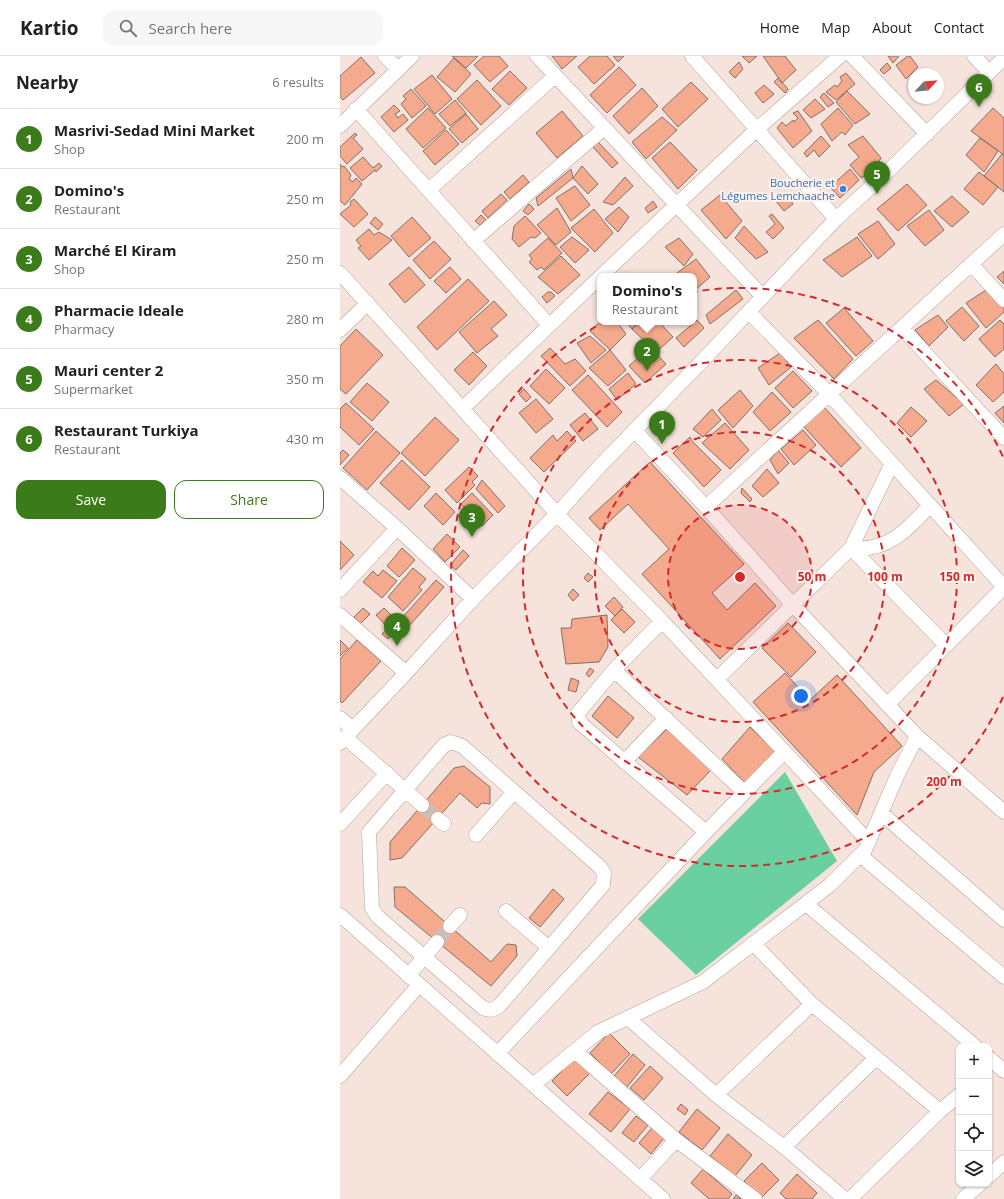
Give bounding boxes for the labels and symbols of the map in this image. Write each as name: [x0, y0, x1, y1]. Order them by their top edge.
north arrow: [908, 68, 944, 104]
pin: 6: [966, 74, 992, 107]
pin: 5: [864, 161, 890, 194]
place label: Boucherie et Légumes Lemchaache: [721, 175, 835, 203]
marker: Boucherie et Légumes Lemchaache: [838, 184, 848, 194]
pin: 2: [634, 338, 660, 371]
pin: 1: [649, 411, 675, 444]
pin: 3: [459, 504, 485, 537]
text: 50 m: [798, 568, 826, 585]
text: 100 m: [867, 568, 903, 585]
text: 150 m: [939, 568, 975, 585]
centre of rings: [733, 570, 747, 584]
pin: 4: [384, 613, 410, 646]
your location: [791, 686, 811, 706]
text: 200 m: [926, 773, 962, 790]

